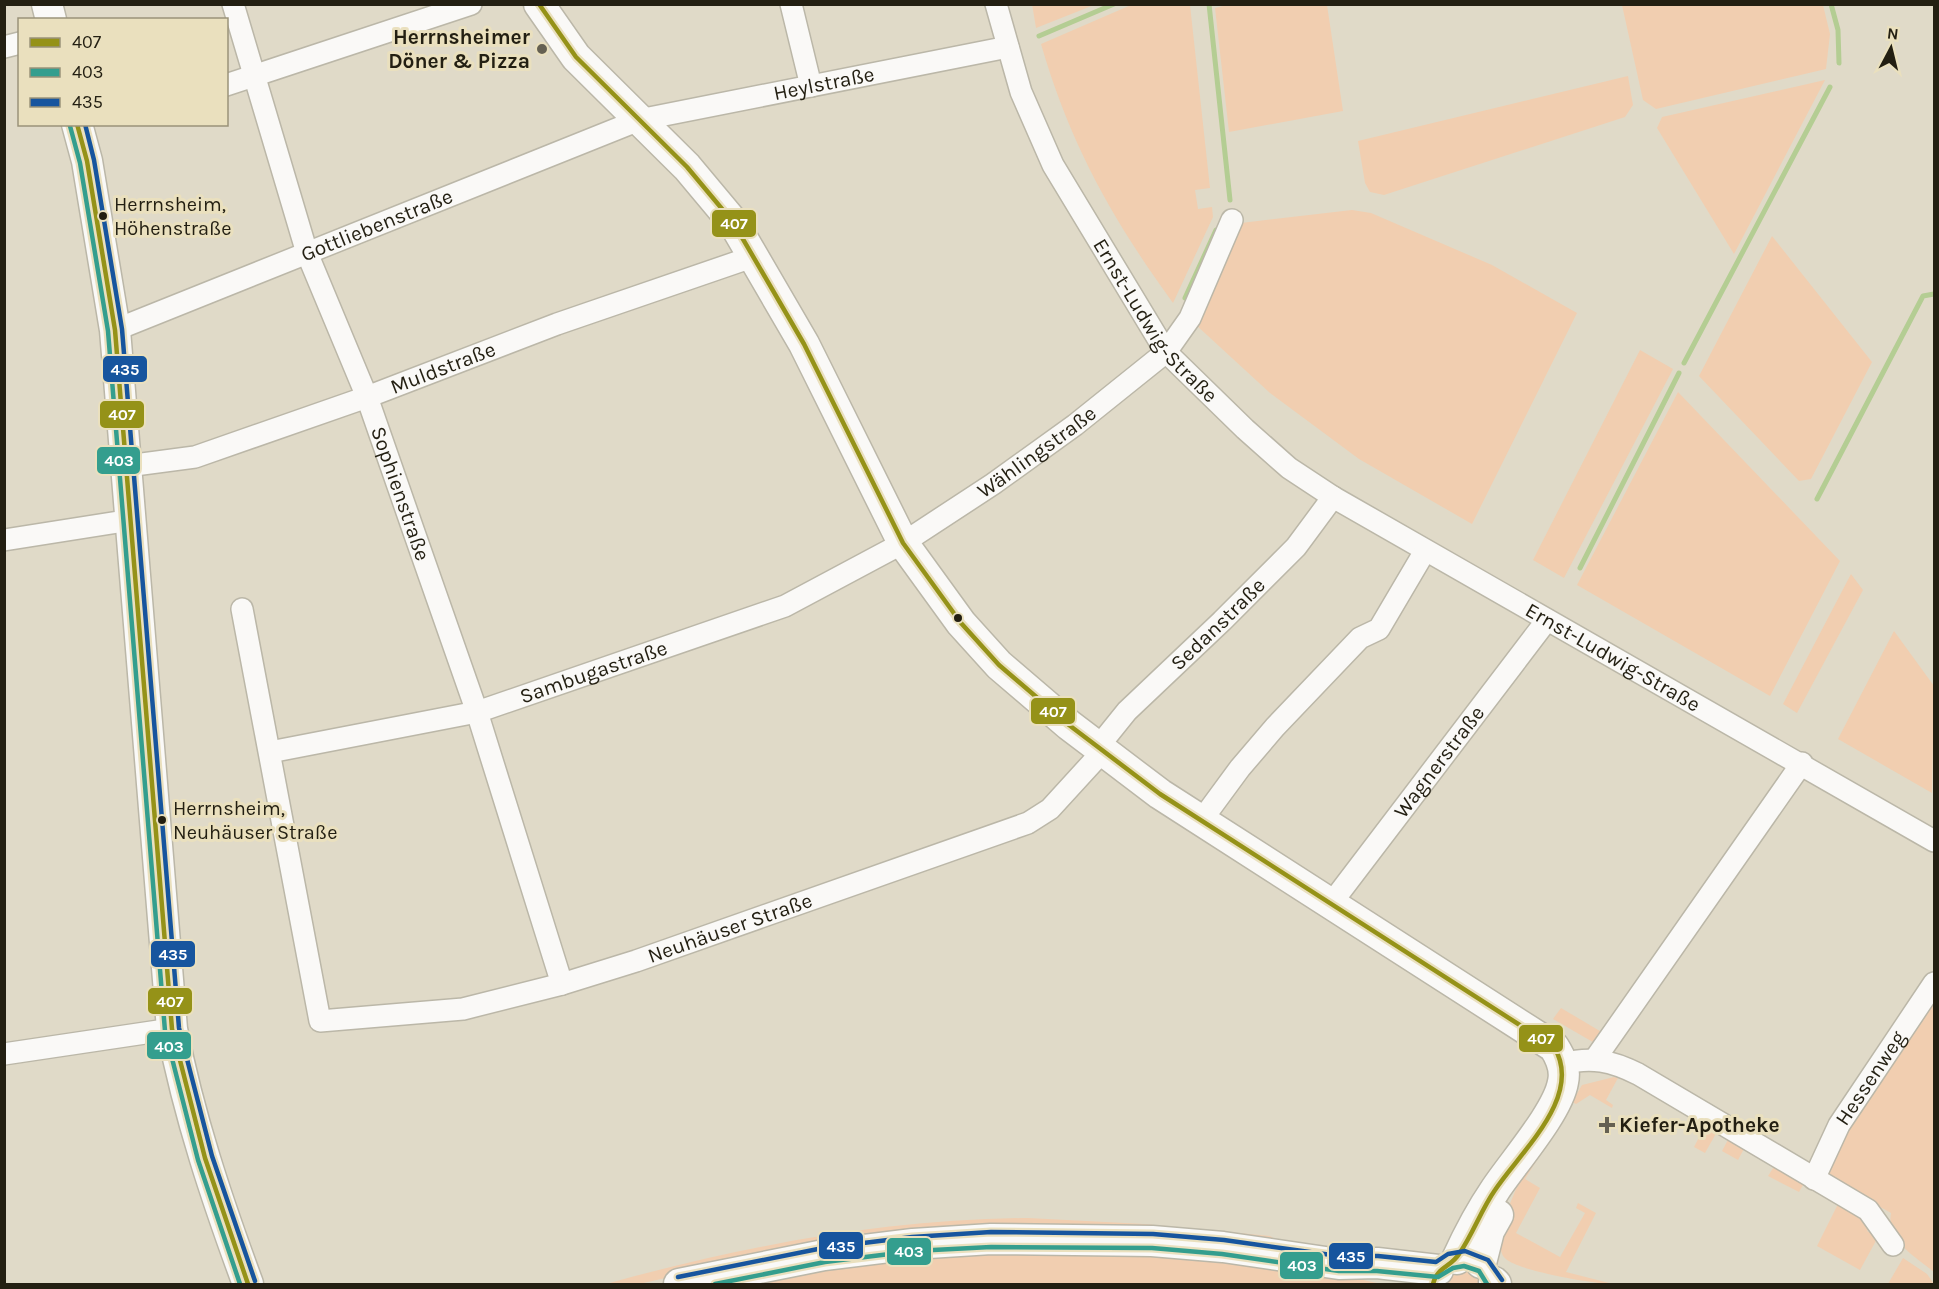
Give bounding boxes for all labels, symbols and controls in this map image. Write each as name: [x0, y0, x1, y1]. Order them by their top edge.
legend: [18, 18, 228, 126]
north arrow: [1861, 18, 1921, 78]
text: N: [1886, 23, 1900, 44]
place label: Herrnsheimer Döner & Pizza: [388, 25, 531, 73]
text: 407: [72, 31, 102, 53]
marker: Herrnsheimer Döner & Pizza: [535, 42, 549, 56]
text: 403: [72, 61, 103, 83]
street label: Heylstraße: [771, 62, 876, 105]
text: 435: [72, 91, 103, 113]
street label: Gottliebenstraße: [297, 184, 456, 266]
place label: Herrnsheim, Höhenstraße: [114, 193, 232, 240]
line badge: 407: [711, 209, 757, 238]
marker: Herrnsheim, Höhenstraße: [97, 210, 109, 222]
text: 407: [720, 214, 748, 233]
street label: Ernst-Ludwig-Straße: [1088, 234, 1222, 407]
street label: Muldstraße: [387, 337, 499, 399]
line badge: 435: [102, 355, 148, 383]
text: 435: [111, 360, 139, 379]
line badge: 407: [99, 400, 145, 429]
street label: Wählingstraße: [973, 401, 1101, 503]
text: 407: [108, 405, 136, 424]
street label: Sophienstraße: [366, 423, 435, 564]
line badge: 403: [96, 446, 141, 475]
text: 403: [104, 451, 134, 470]
street label: Sedanstraße: [1166, 573, 1270, 675]
street label: Ernst-Ludwig-Straße: [1521, 598, 1705, 717]
unlabelled marker: [952, 612, 964, 624]
street label: Sambugastraße: [517, 635, 670, 708]
line badge: 407: [1030, 697, 1076, 725]
street label: Wagnerstraße: [1389, 701, 1489, 823]
text: 407: [1039, 702, 1067, 721]
place label: Herrnsheim, Neuhäuser Straße: [173, 797, 337, 844]
marker: Herrnsheim, Neuhäuser Straße: [156, 814, 168, 826]
street label: Neuhäuser Straße: [644, 888, 815, 968]
line badge: 435: [150, 940, 196, 968]
text: 435: [159, 945, 187, 964]
line badge: 407: [147, 987, 193, 1015]
text: 407: [156, 992, 184, 1011]
line badge: 407: [1518, 1024, 1564, 1053]
street label: Hessenweg: [1830, 1026, 1911, 1130]
text: 407: [1527, 1029, 1555, 1048]
line badge: 403: [146, 1031, 192, 1060]
text: 403: [154, 1037, 184, 1056]
place label: Kiefer-Apotheke: [1619, 1113, 1780, 1137]
marker: Kiefer-Apotheke: [1600, 1118, 1614, 1132]
line badge: 435: [818, 1231, 864, 1260]
text: 435: [827, 1237, 855, 1256]
line badge: 403: [886, 1237, 932, 1266]
text: 403: [894, 1242, 924, 1261]
line badge: 435: [1328, 1242, 1374, 1270]
text: 435: [1337, 1247, 1365, 1266]
line badge: 403: [1279, 1251, 1324, 1280]
text: 403: [1287, 1256, 1317, 1275]

